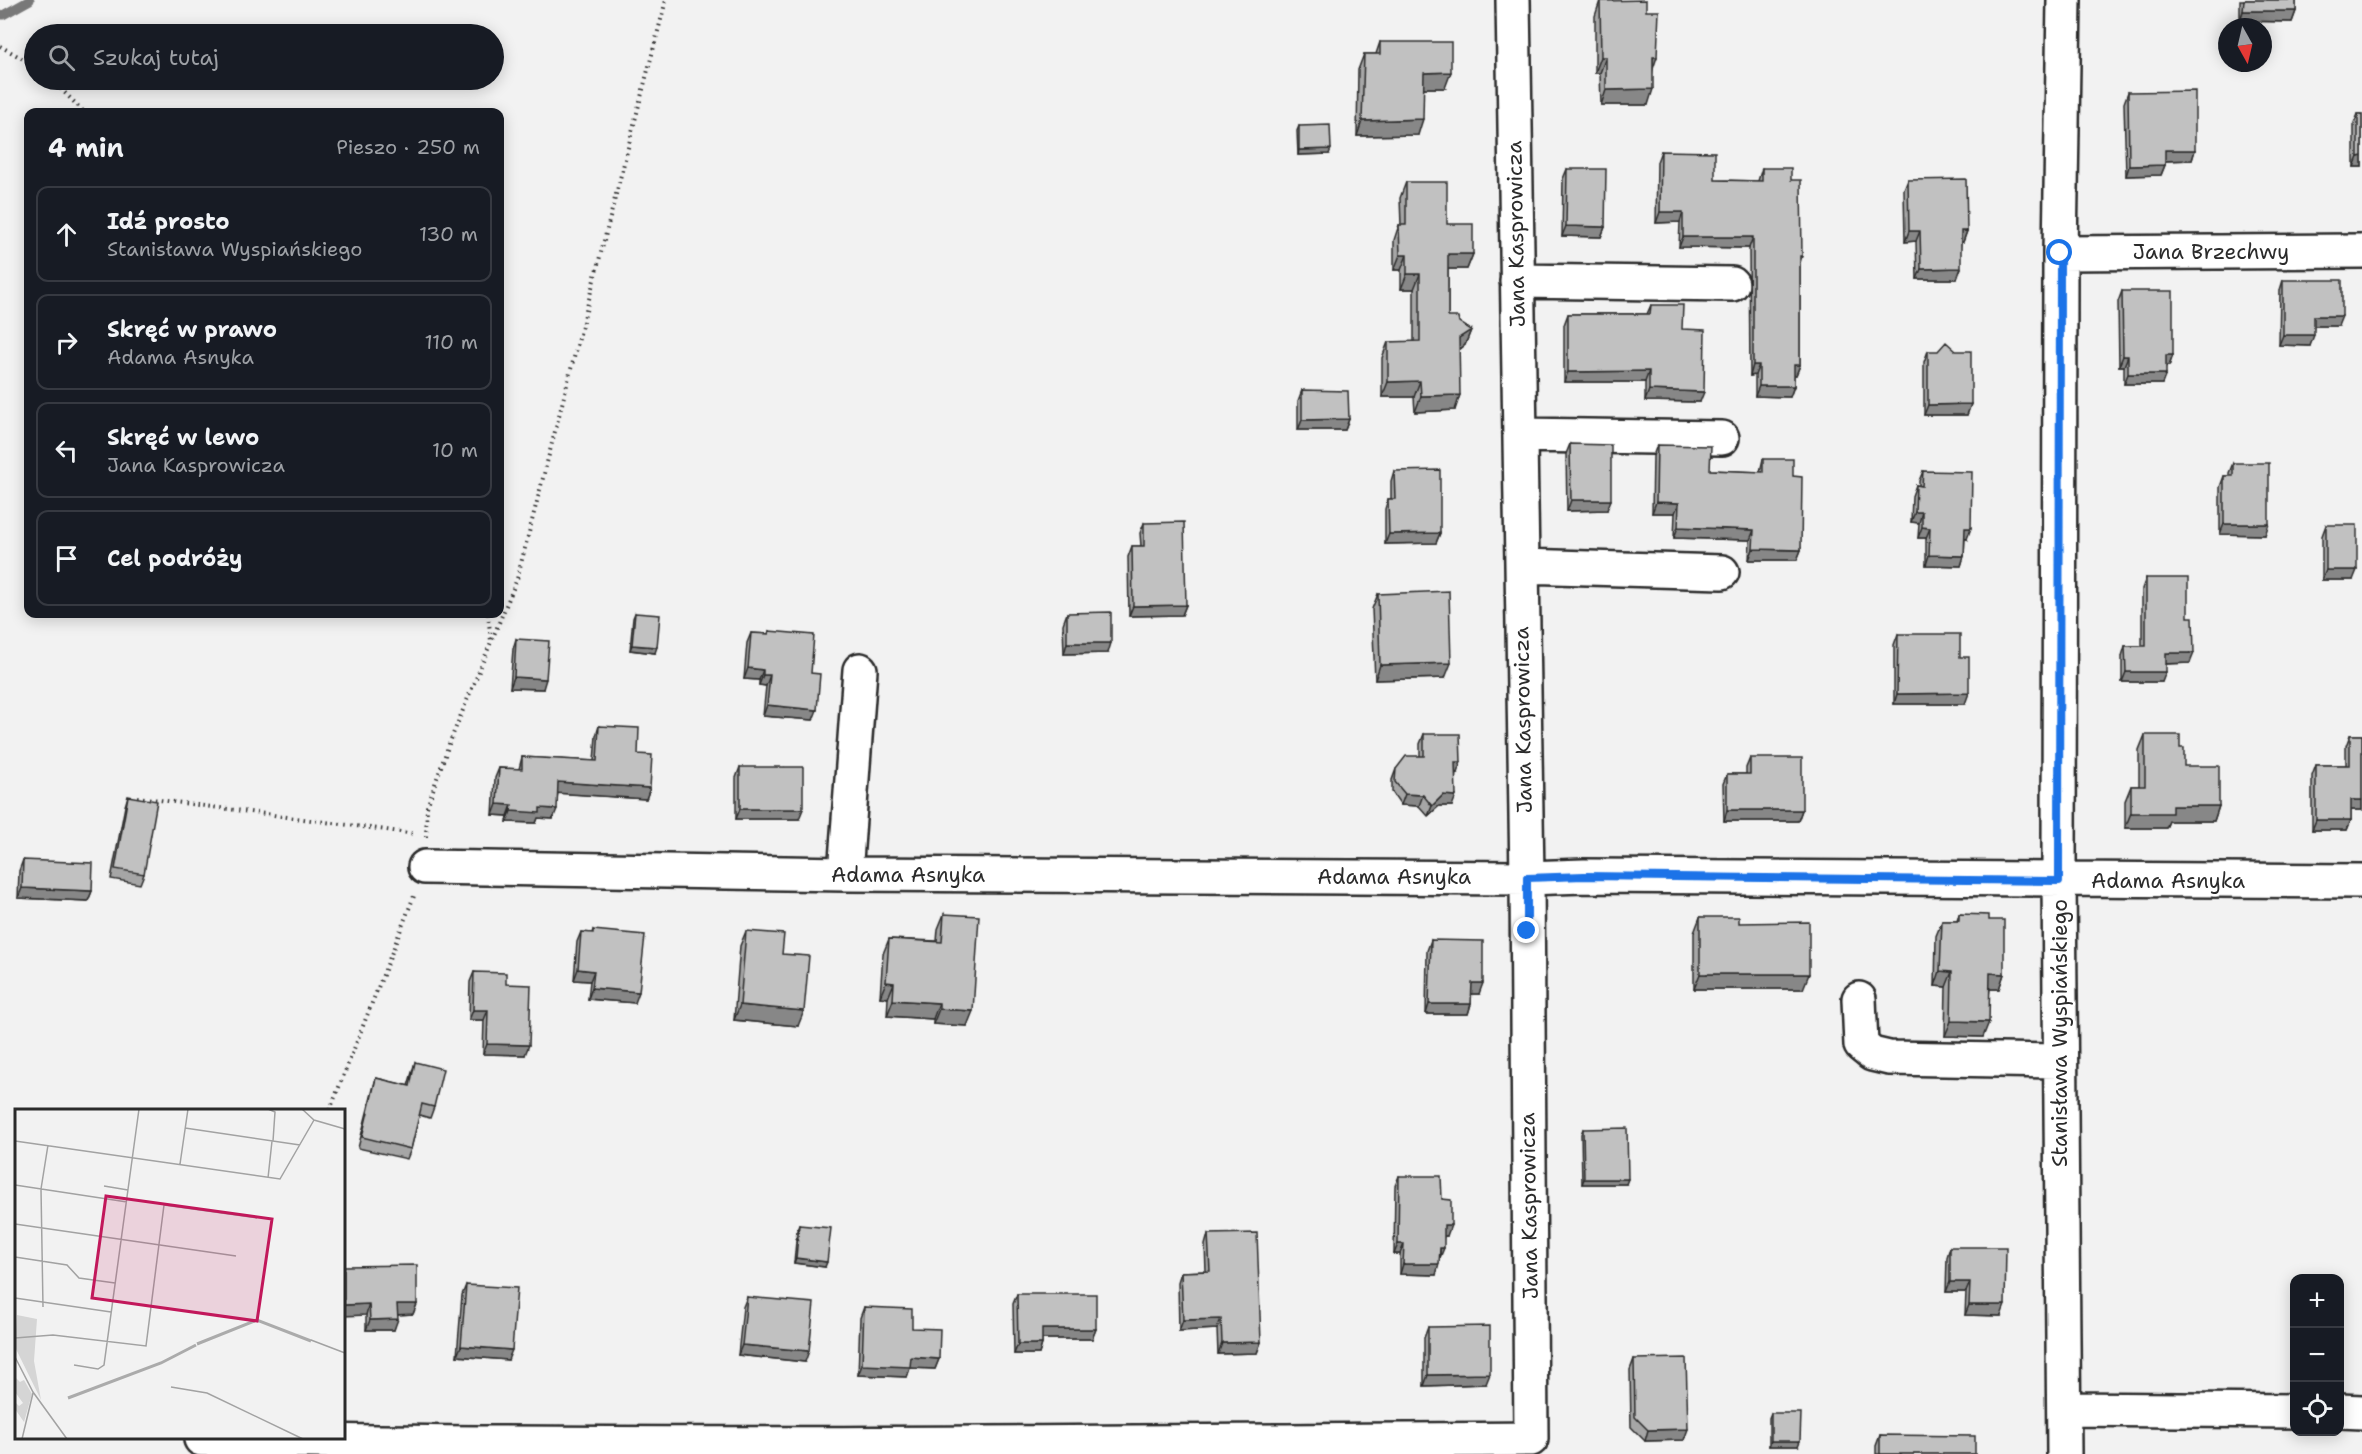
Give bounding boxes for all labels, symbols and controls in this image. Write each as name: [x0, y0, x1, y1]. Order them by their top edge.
north arrow: [2218, 18, 2272, 72]
search box: [24, 24, 504, 90]
icon: search: [45, 41, 78, 74]
text: Szukaj tutaj: [93, 43, 219, 72]
text: 4 min: [48, 130, 124, 165]
text: Pieszo · 250 m: [336, 134, 480, 160]
street label: Jana Kasprowicza: [1500, 140, 1532, 328]
text: Idź prosto: [107, 207, 230, 236]
icon: ahead: [50, 218, 83, 251]
text: 130 m: [419, 221, 478, 247]
text: Stanisława Wyspiańskiego: [107, 236, 362, 262]
street label: Jana Brzechwy: [2133, 238, 2289, 266]
route start: [2046, 239, 2072, 265]
text: Skręć w prawo: [107, 315, 277, 344]
icon: right: [50, 326, 83, 359]
text: 110 m: [424, 329, 478, 355]
text: Adama Asnyka: [107, 344, 254, 370]
text: Skręć w lewo: [107, 423, 259, 452]
icon: left: [50, 434, 83, 467]
text: 10 m: [432, 437, 478, 463]
text: Jana Kasprowicza: [107, 452, 285, 478]
icon: arrive: [50, 542, 83, 575]
text: Cel podróży: [107, 544, 243, 573]
street label: Jana Kasprowicza: [1507, 626, 1539, 814]
street label: Adama Asnyka: [831, 861, 985, 889]
street label: Adama Asnyka: [1317, 863, 1471, 891]
street label: Adama Asnyka: [2091, 867, 2245, 895]
street label: Stanisława Wyspiańskiego: [2046, 899, 2074, 1167]
route end: [1513, 917, 1539, 943]
inset map: [15, 1109, 345, 1439]
street label: Jana Kasprowicza: [1513, 1112, 1545, 1300]
map controls: [2290, 1274, 2344, 1436]
button: +: [2290, 1274, 2344, 1328]
button: −: [2290, 1328, 2344, 1382]
button: locate: [2290, 1382, 2344, 1436]

